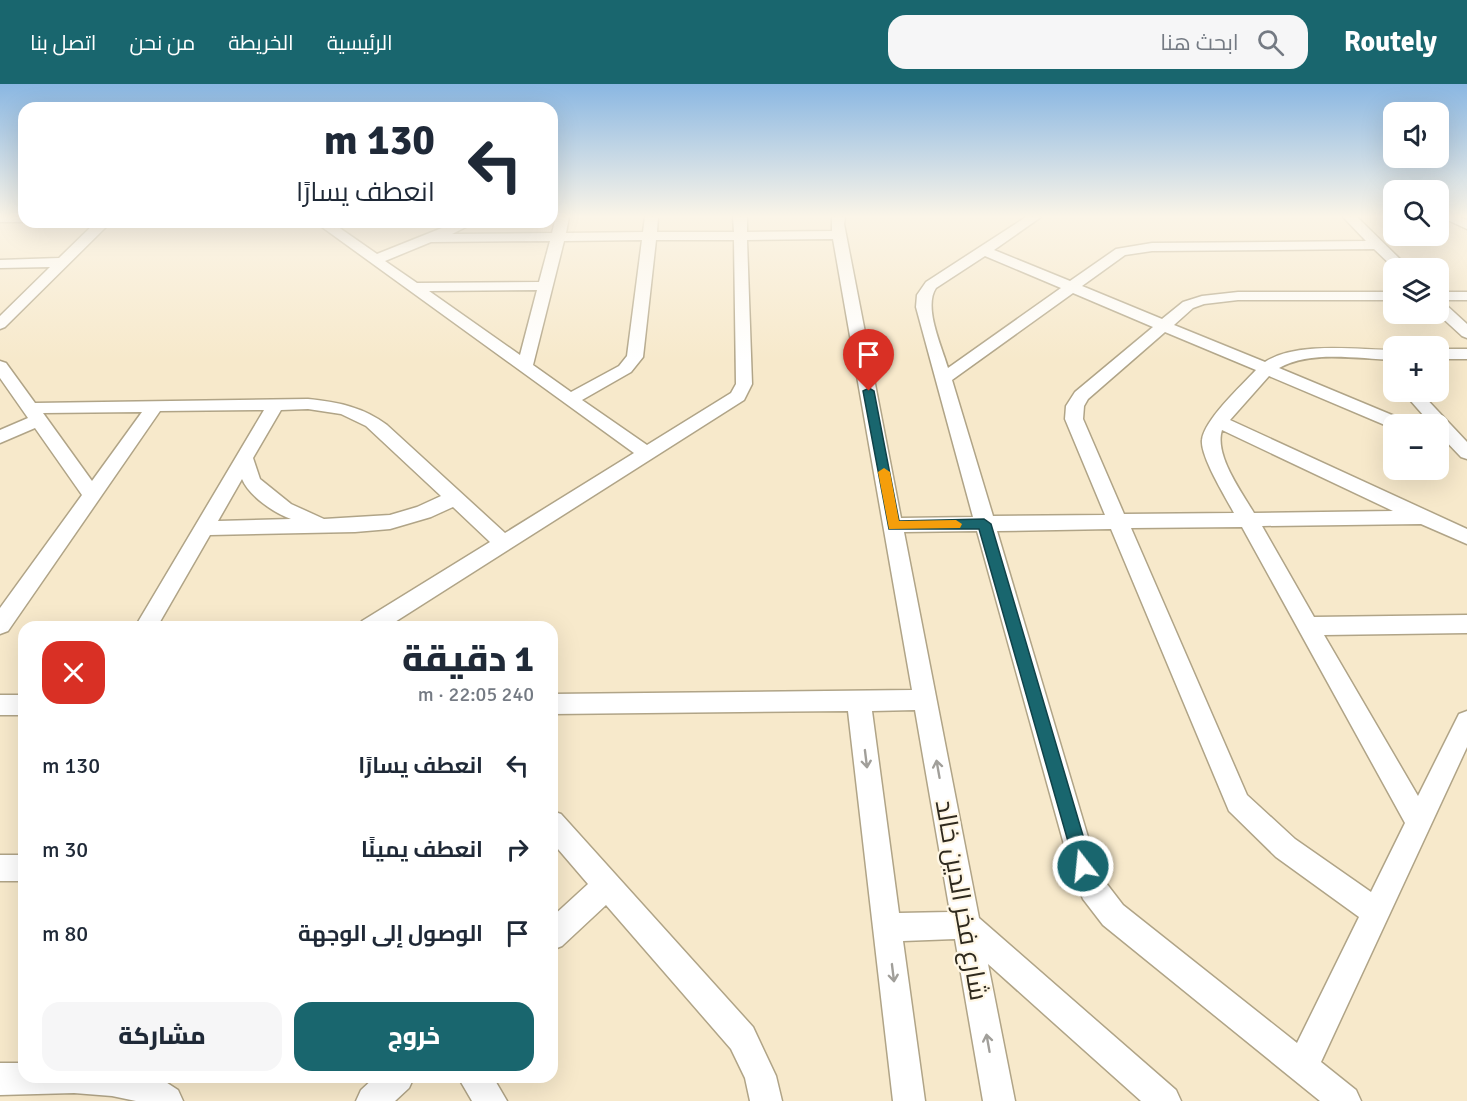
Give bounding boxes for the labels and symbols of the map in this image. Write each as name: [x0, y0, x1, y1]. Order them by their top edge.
pin: [843, 329, 894, 391]
one-way arrow: [861, 748, 872, 768]
one-way arrow: [932, 760, 943, 779]
street label: شارع فخر الدين خالد: [928, 797, 994, 1003]
position arrow: [1051, 834, 1115, 898]
one-way arrow: [888, 962, 899, 982]
one-way arrow: [982, 1034, 993, 1054]

